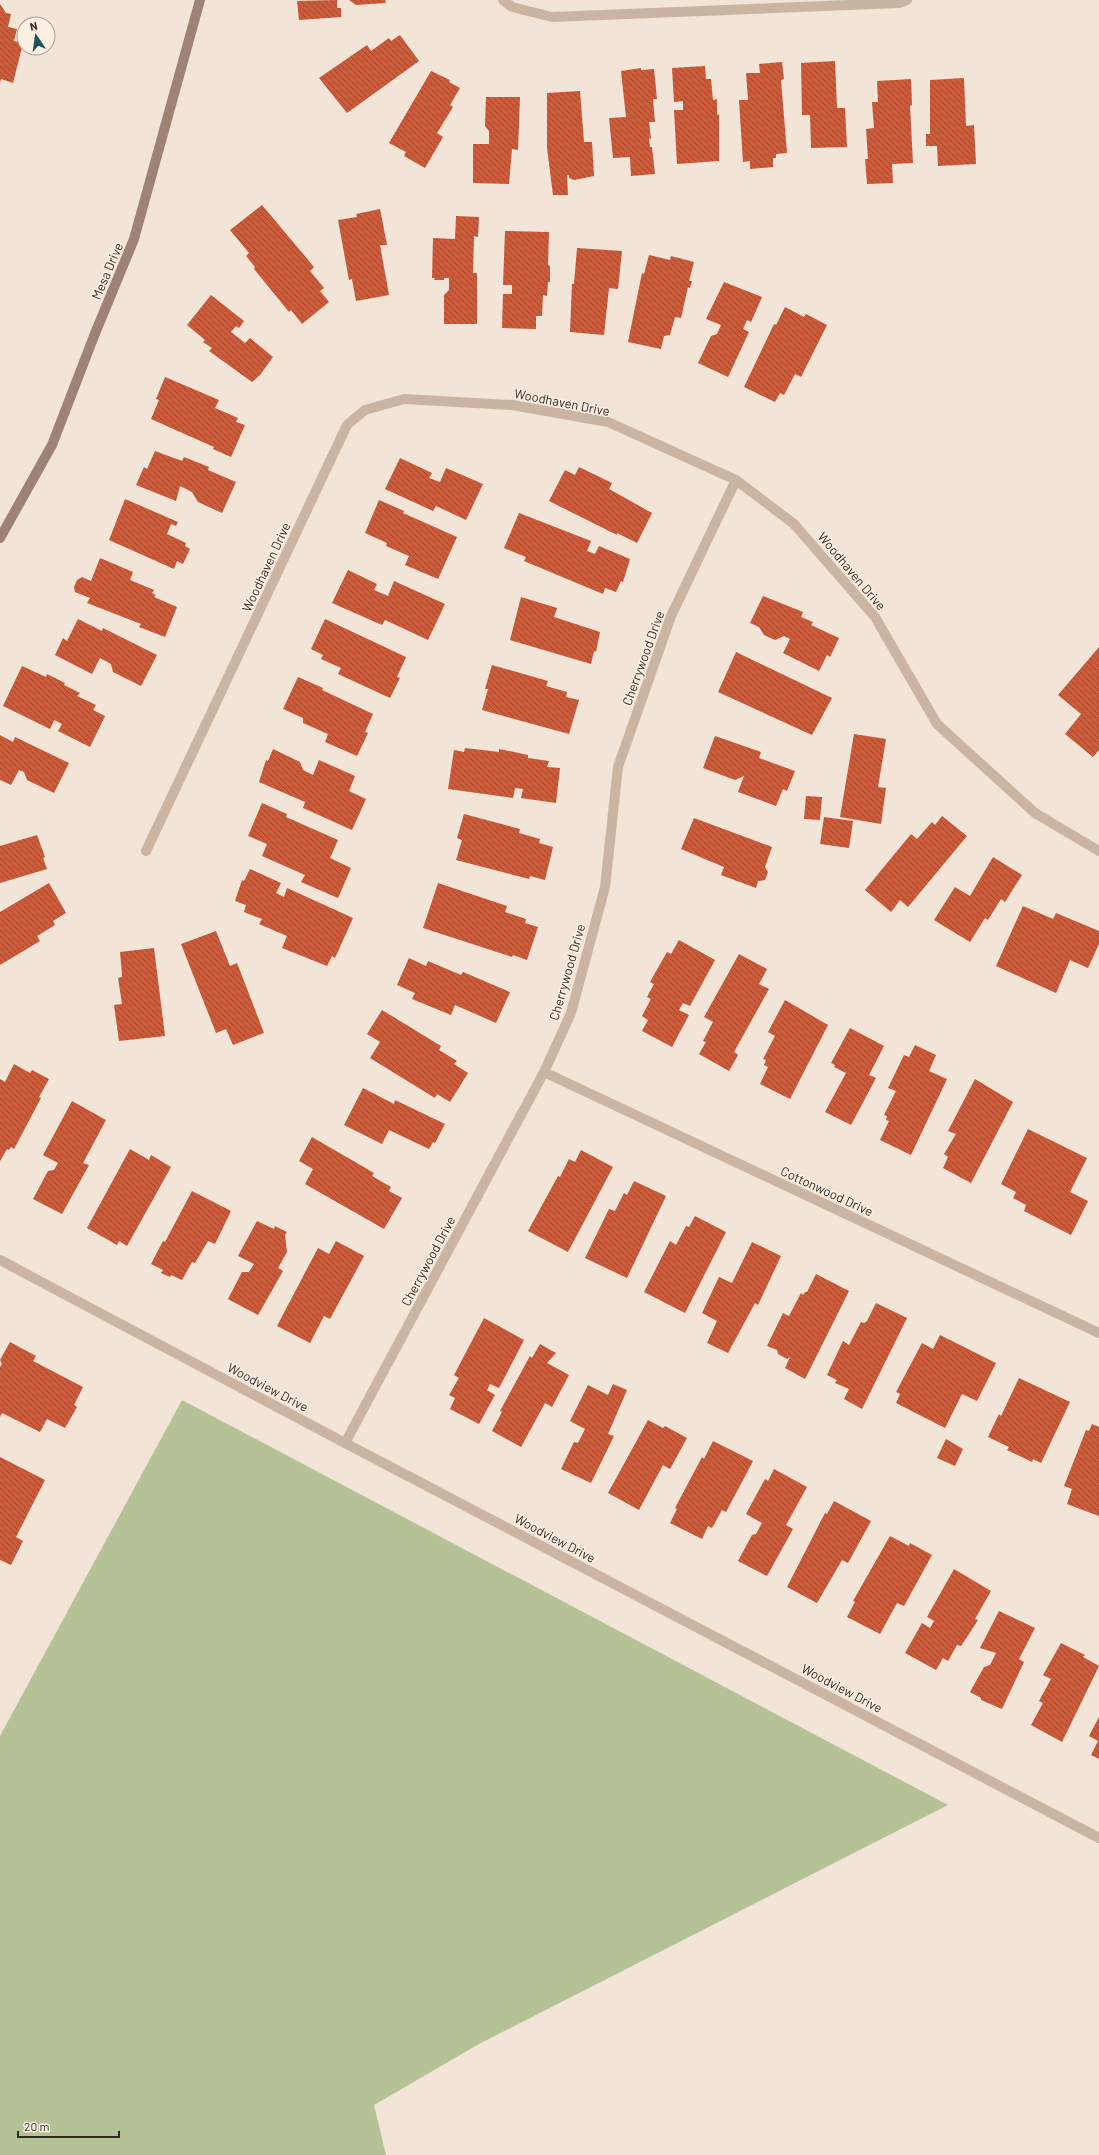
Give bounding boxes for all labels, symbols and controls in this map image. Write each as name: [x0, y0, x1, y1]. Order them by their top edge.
north arrow: [16, 16, 56, 56]
text: N: [29, 19, 39, 33]
street label: Mesa Drive: [88, 240, 126, 302]
street label: Woodhaven Drive: [513, 385, 611, 419]
street label: Woodhaven Drive: [238, 520, 294, 614]
street label: Woodhaven Drive: [815, 529, 889, 613]
street label: Cherrywood Drive: [618, 608, 668, 708]
street label: Cherrywood Drive: [546, 922, 588, 1022]
street label: Cottonwood Drive: [778, 1163, 876, 1219]
street label: Cherrywood Drive: [398, 1213, 458, 1309]
street label: Woodview Drive: [225, 1359, 311, 1415]
street label: Woodview Drive: [512, 1510, 598, 1566]
street label: Woodview Drive: [799, 1660, 885, 1716]
scale bar: [18, 2113, 119, 2139]
text: 20 m: [24, 2119, 50, 2133]

